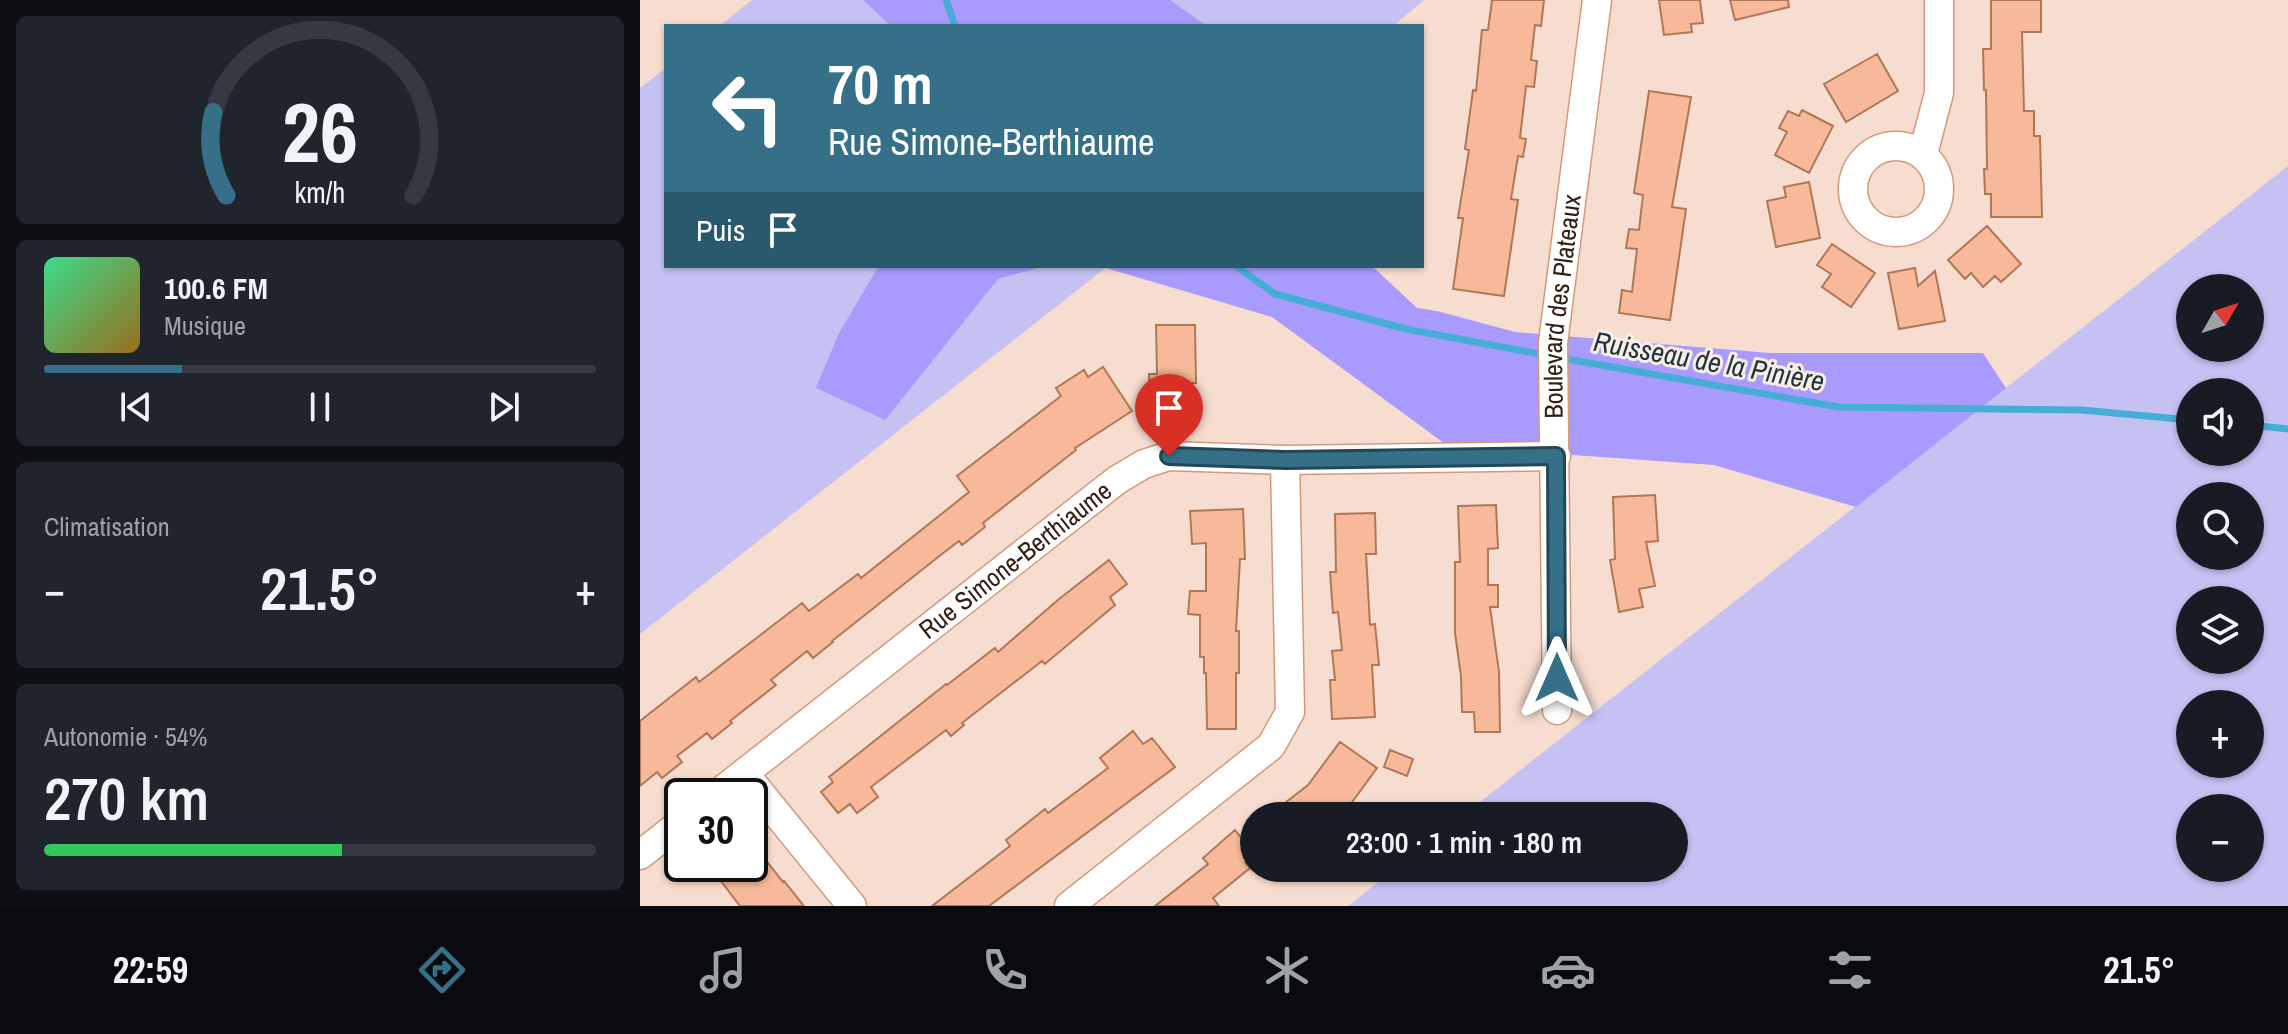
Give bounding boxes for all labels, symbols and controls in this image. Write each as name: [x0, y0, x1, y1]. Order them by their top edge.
text: 70 m: [828, 46, 933, 121]
icon: left: [696, 56, 800, 160]
text: 26: [282, 76, 358, 188]
text: Rue Simone-Berthiaume: [828, 118, 1155, 166]
text: km/h: [295, 173, 345, 212]
street label: Boulevard des Plateaux: [1535, 192, 1589, 419]
icon: arrive: [761, 208, 805, 252]
text: Puis: [696, 210, 745, 250]
text: 100.6 FM: [164, 268, 268, 308]
north arrow: [2176, 274, 2264, 362]
map controls: [2176, 274, 2264, 882]
text: Musique: [164, 308, 246, 343]
water label: Ruisseau de la Pinière: [1591, 322, 1827, 400]
pin: [1135, 374, 1203, 456]
button: sound: [2176, 378, 2264, 466]
icon: previous: [114, 385, 158, 429]
icon: pause: [298, 385, 342, 429]
icon: next: [482, 385, 526, 429]
icon: arrive: [1147, 386, 1191, 430]
street label: Rue Simone-Berthiaume: [911, 473, 1119, 646]
button: search: [2176, 482, 2264, 570]
text: Climatisation: [44, 509, 170, 544]
text: 21.5°: [260, 548, 380, 629]
text: −: [44, 559, 65, 619]
text: +: [575, 559, 596, 619]
button: layers: [2176, 586, 2264, 674]
position arrow: [1515, 636, 1599, 720]
button: +: [2176, 690, 2264, 778]
text: Autonomie · 54%: [44, 719, 208, 754]
text: 270 km: [44, 758, 209, 839]
speed limit sign: 30: [664, 778, 768, 882]
button: −: [2176, 794, 2264, 882]
text: 23:00 · 1 min · 180 m: [1346, 822, 1582, 862]
icon: directions: [414, 942, 470, 998]
icon: music: [695, 942, 751, 998]
icon: phone: [977, 942, 1033, 998]
icon: climate: [1259, 942, 1315, 998]
icon: car: [1540, 942, 1596, 998]
icon: filters: [1822, 942, 1878, 998]
text: 22:59: [113, 946, 188, 994]
text: 21.5°: [2103, 946, 2175, 994]

